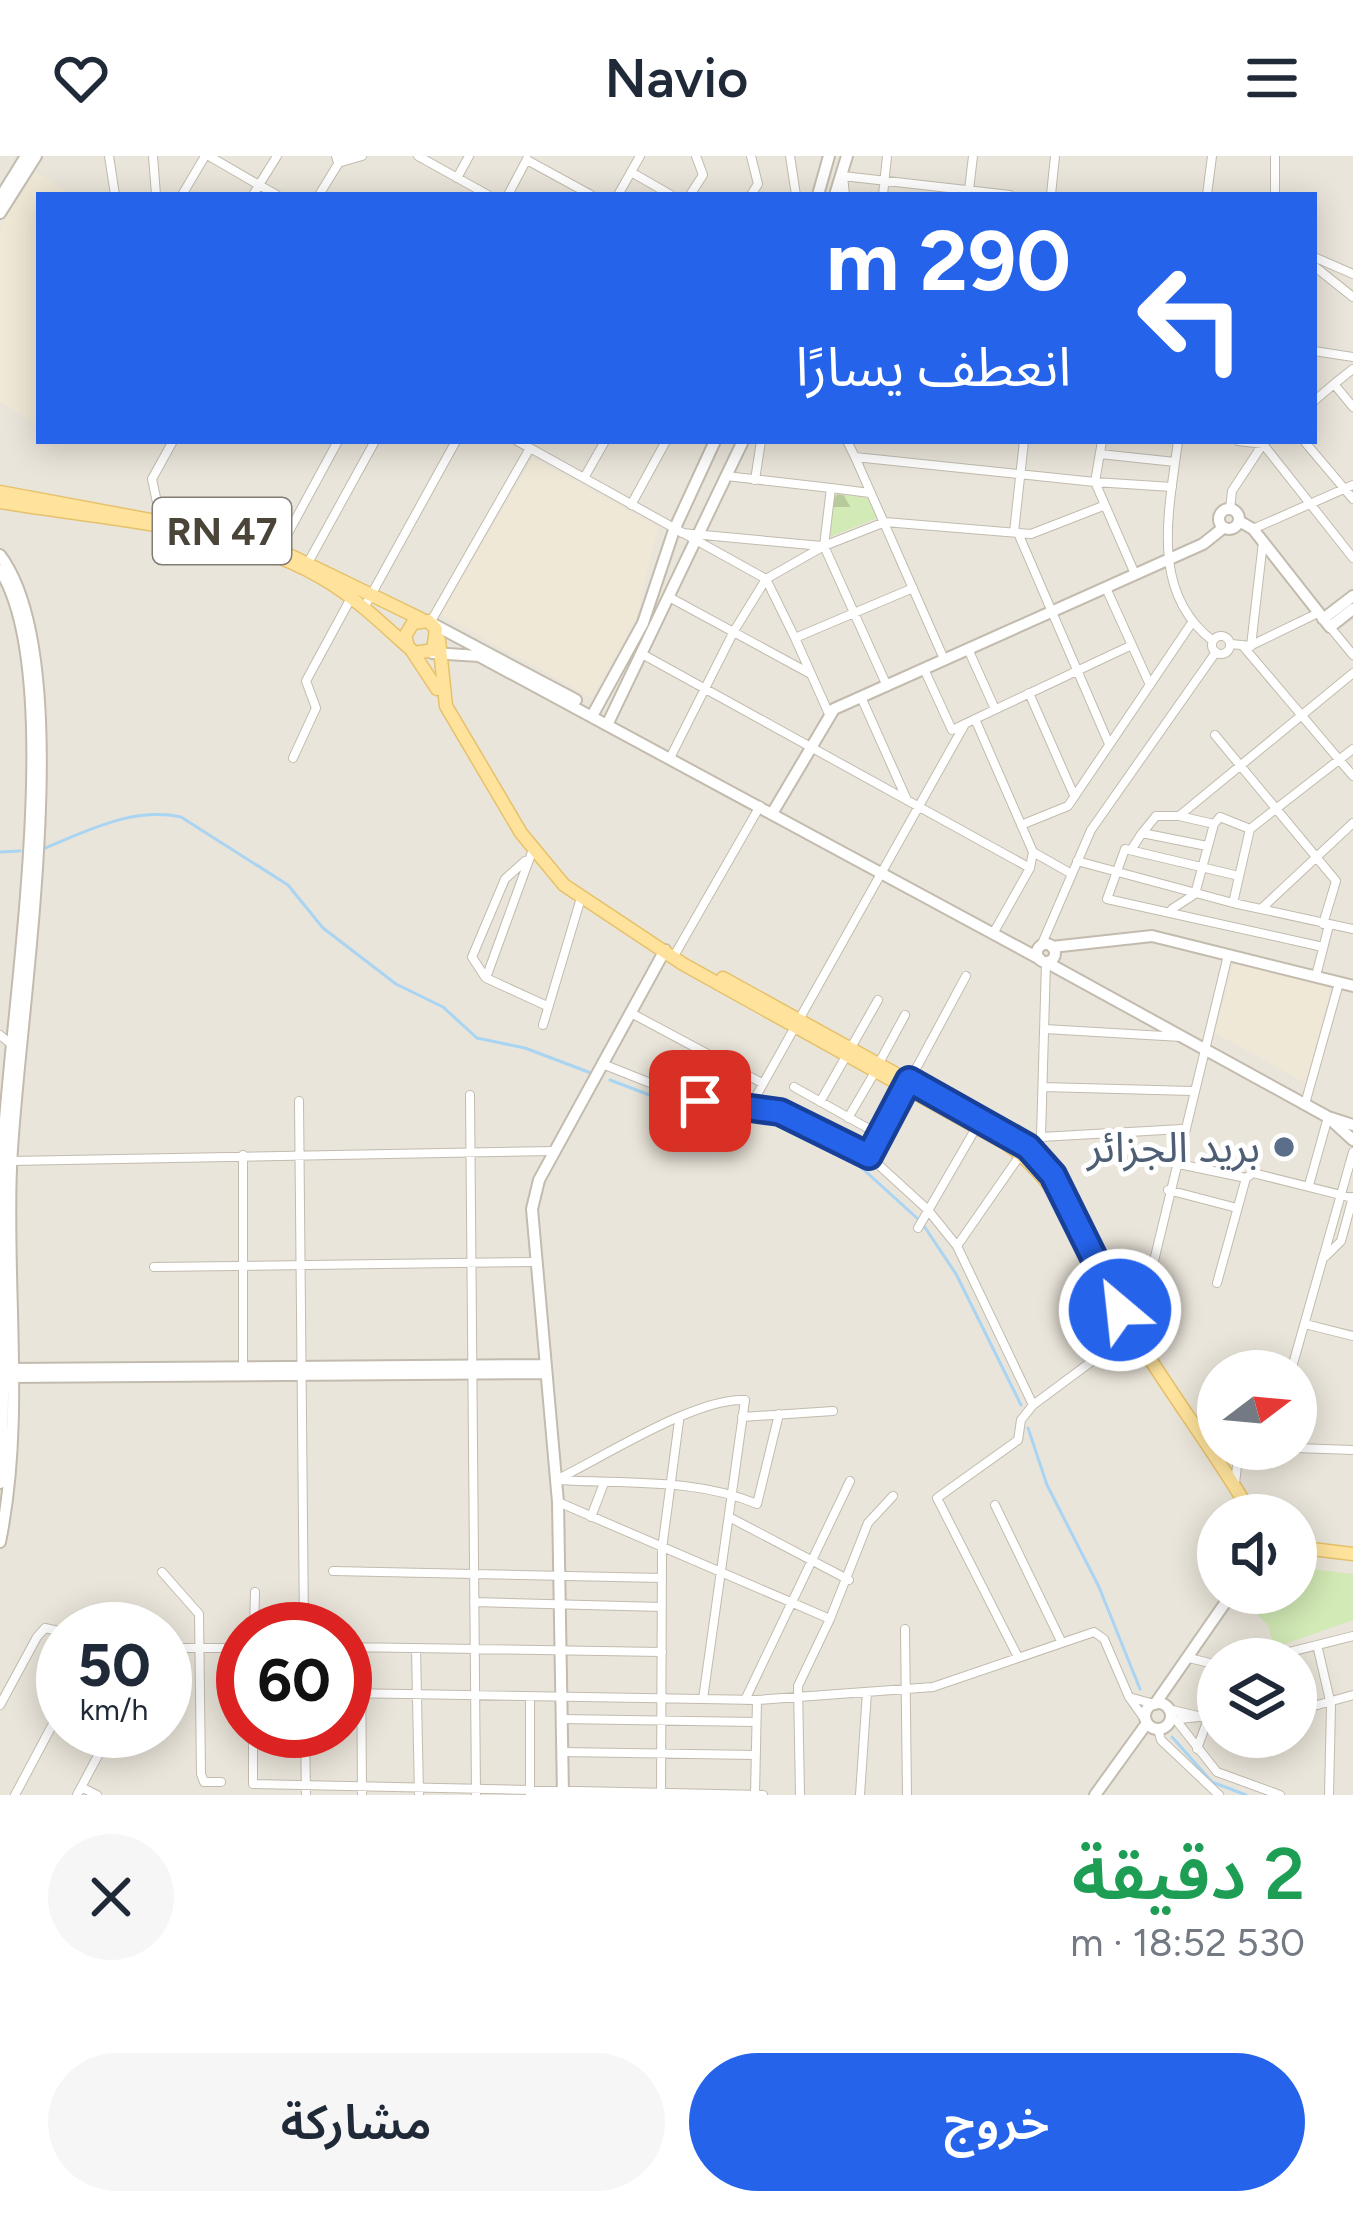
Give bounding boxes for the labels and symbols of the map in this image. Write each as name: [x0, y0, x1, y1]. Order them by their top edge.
road number: RN 47: [153, 498, 291, 564]
pin: [649, 1050, 751, 1152]
place label: بريد الجزائر: [1085, 1122, 1260, 1173]
marker: بريد الجزائر: [1271, 1134, 1297, 1160]
position arrow: [1057, 1247, 1183, 1373]
north arrow: [1197, 1350, 1317, 1470]
speed limit sign: 60: [216, 1602, 372, 1758]

